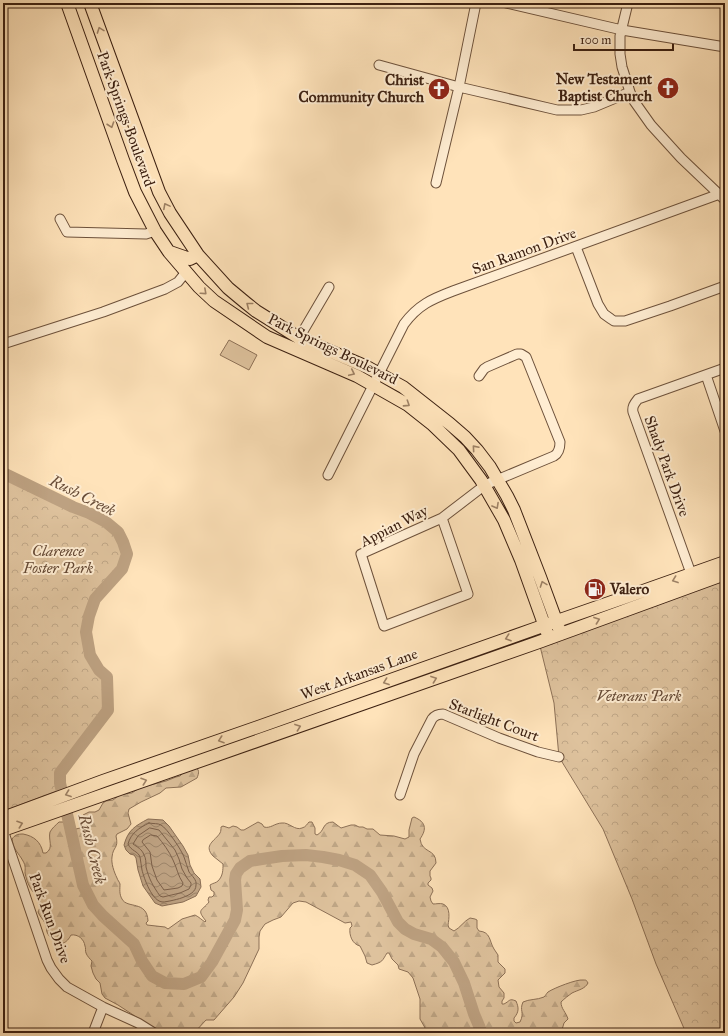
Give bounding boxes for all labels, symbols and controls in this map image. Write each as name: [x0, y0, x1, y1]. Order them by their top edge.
scale bar: [574, 26, 673, 52]
one-way arrow: [96, 27, 105, 34]
text: 100 m: [580, 33, 611, 47]
street label: Park Springs Boulevard: [93, 49, 159, 189]
place label: New Testament Baptist Church: [556, 70, 653, 106]
place label: Christ Community Church: [299, 71, 425, 107]
church icon: New Testament Baptist Church: [655, 75, 681, 101]
church icon: Christ Community Church: [426, 76, 452, 102]
one-way arrow: [106, 121, 114, 128]
one-way arrow: [163, 203, 171, 210]
street label: San Ramon Drive: [469, 224, 579, 278]
one-way arrow: [199, 287, 207, 294]
one-way arrow: [246, 303, 253, 310]
street label: Park Springs Boulevard: [265, 310, 401, 388]
one-way arrow: [347, 368, 355, 376]
one-way arrow: [402, 399, 409, 406]
street label: Shady Park Drive: [640, 413, 694, 519]
one-way arrow: [472, 445, 480, 453]
water label: Rush Creek: [46, 470, 119, 520]
street label: Appian Way: [356, 501, 432, 551]
one-way arrow: [491, 502, 499, 509]
park label: Clarence Foster Park: [22, 542, 93, 577]
one-way arrow: [672, 575, 679, 583]
fuel station icon: Valero: [582, 576, 608, 602]
place label: Valero: [609, 580, 649, 598]
one-way arrow: [539, 581, 548, 588]
one-way arrow: [594, 617, 601, 625]
one-way arrow: [505, 633, 512, 642]
street label: West Arkansas Lane: [298, 644, 420, 704]
one-way arrow: [430, 675, 437, 683]
one-way arrow: [382, 677, 389, 685]
park label: Veterans Park: [597, 687, 682, 705]
street label: Starlight Court: [447, 695, 542, 746]
one-way arrow: [294, 723, 301, 731]
one-way arrow: [218, 735, 225, 744]
one-way arrow: [140, 777, 147, 785]
one-way arrow: [64, 789, 71, 797]
water label: Rush Creek: [74, 811, 110, 886]
one-way arrow: [16, 821, 23, 829]
street label: Park Run Drive: [25, 870, 75, 966]

